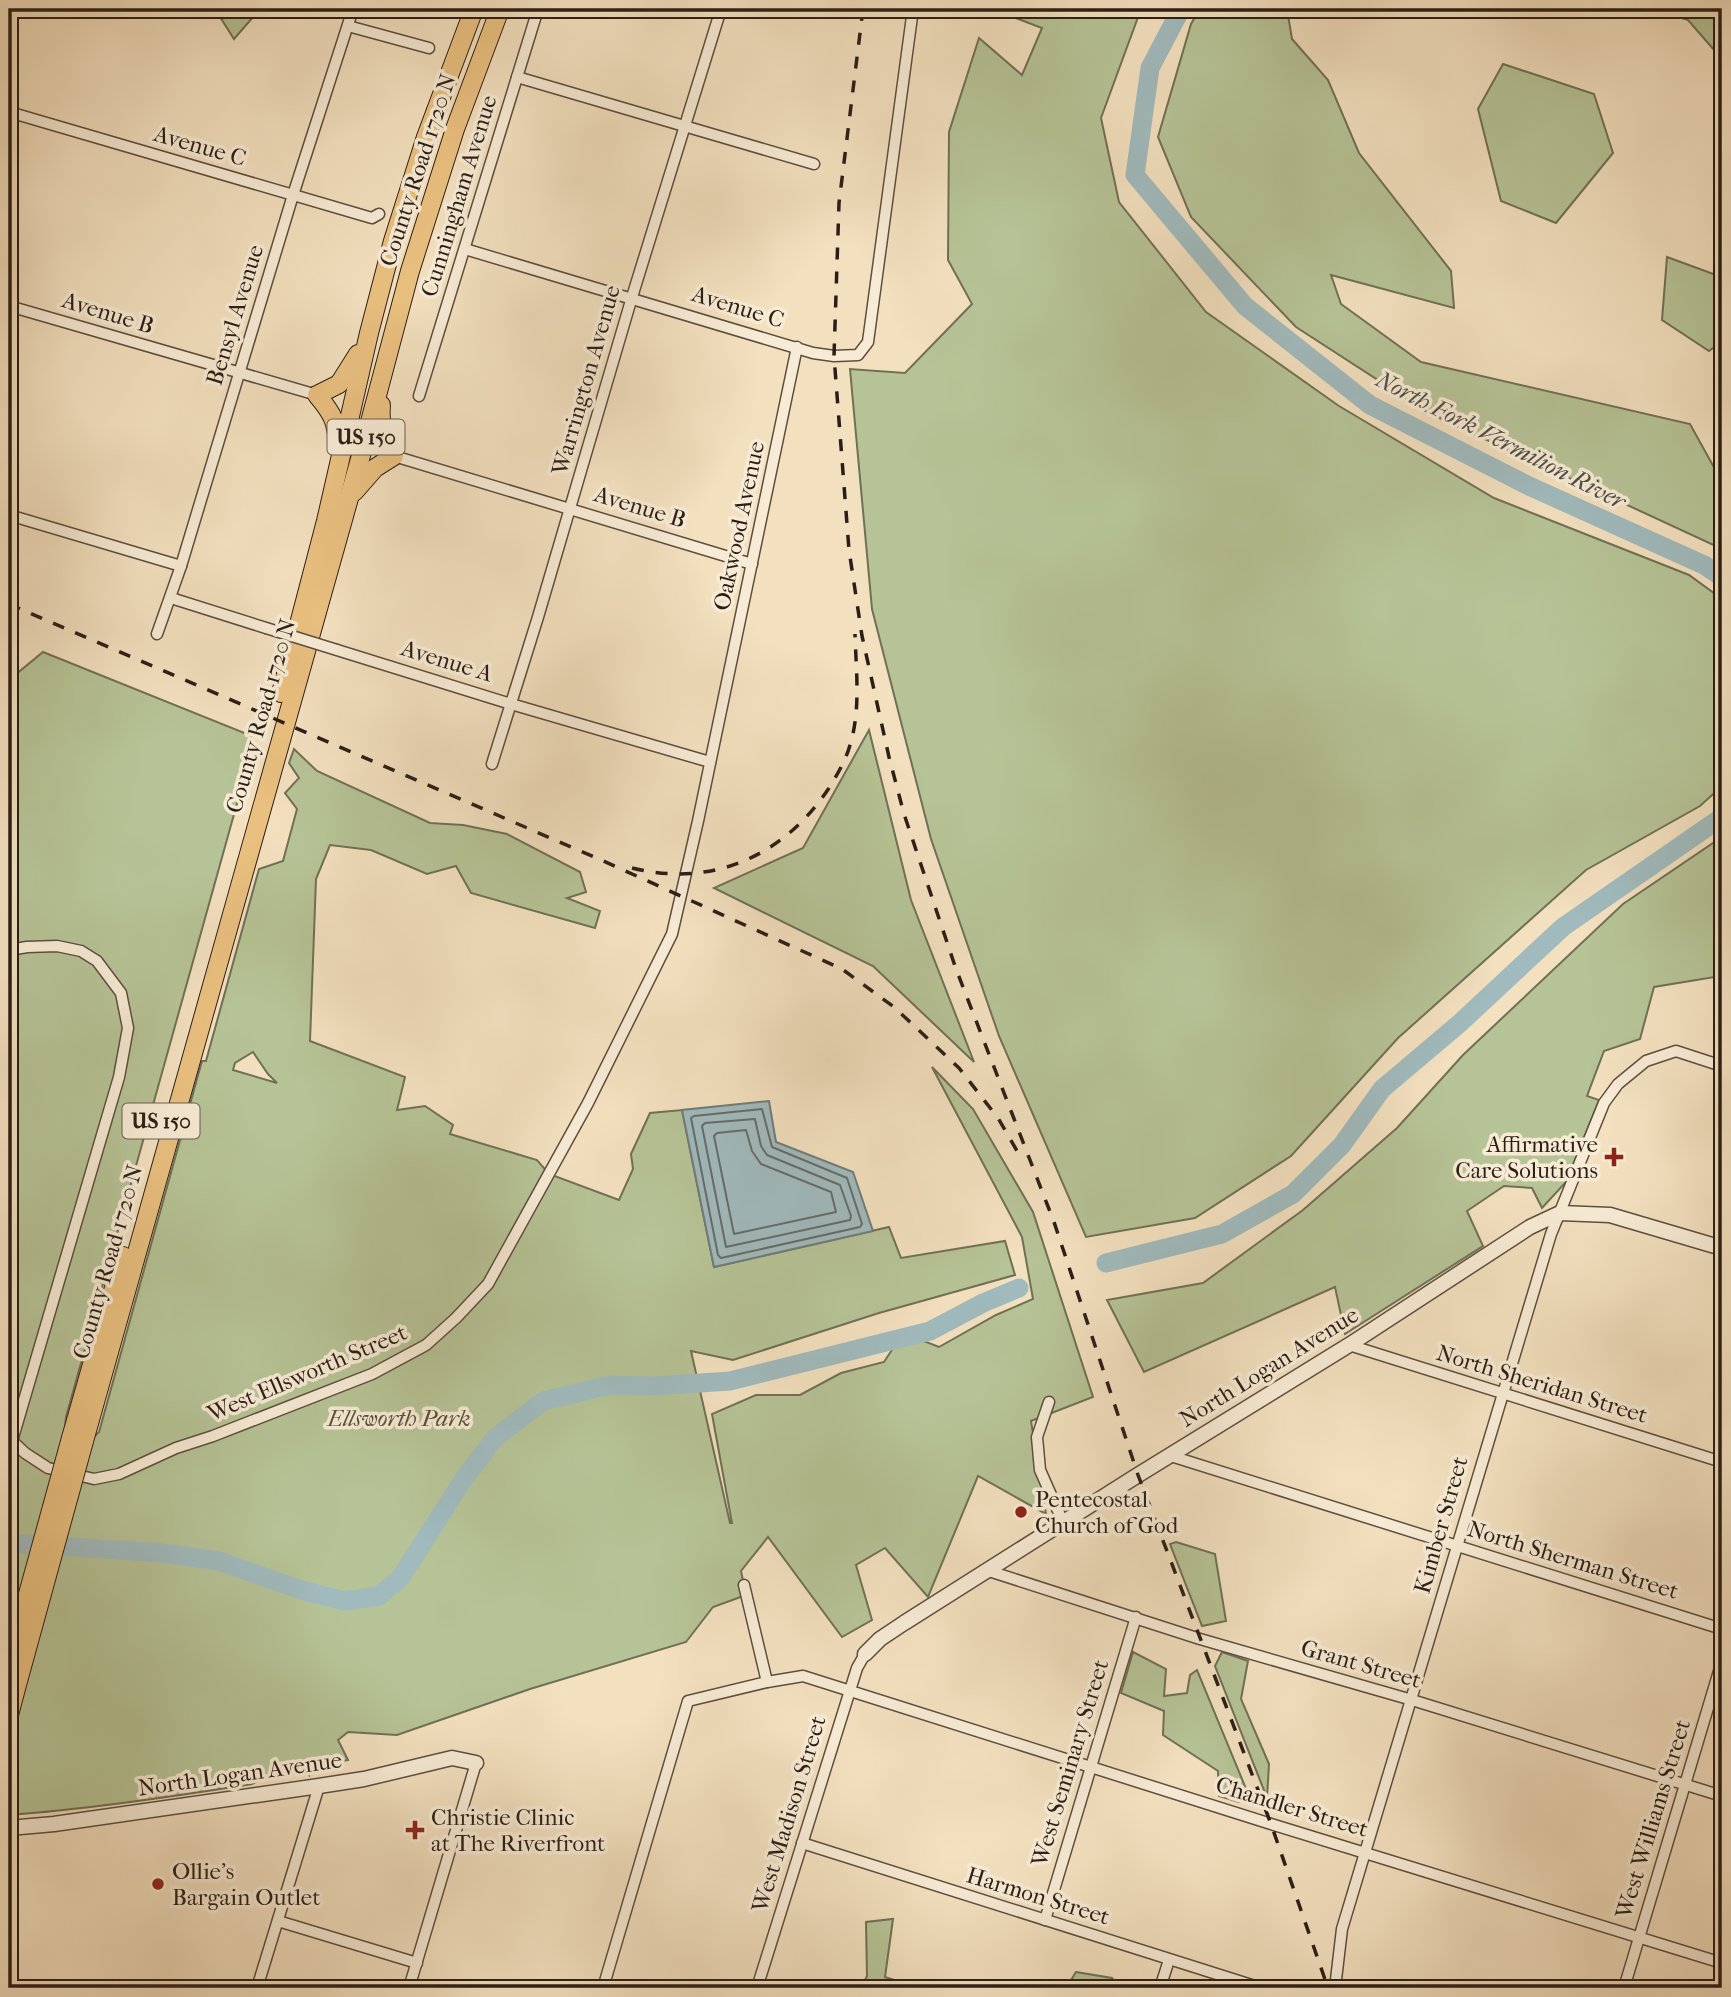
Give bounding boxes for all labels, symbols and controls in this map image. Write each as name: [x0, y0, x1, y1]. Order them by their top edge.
street label: County Road 1720 N: [374, 70, 462, 270]
street label: Cunningham Avenue: [415, 92, 503, 300]
street label: Avenue C: [150, 120, 249, 172]
street label: Bensyl Avenue: [201, 241, 269, 389]
street label: Avenue C: [688, 280, 787, 334]
street label: Warrington Avenue: [546, 282, 626, 479]
street label: Avenue B: [58, 286, 157, 340]
water label: North Fork Vermilion River: [1371, 364, 1632, 516]
road number: US 150: [328, 420, 404, 454]
street label: Oakwood Avenue: [708, 439, 770, 613]
street label: Avenue B: [590, 480, 689, 534]
street label: County Road 1720 N: [220, 616, 302, 816]
street label: Avenue A: [397, 634, 497, 688]
road number: US 150: [122, 1104, 200, 1138]
place label: Affirmative Care Solutions: [1455, 1131, 1598, 1184]
marker: Affirmative Care Solutions: [1604, 1147, 1624, 1167]
street label: County Road 1720 N: [67, 1162, 149, 1362]
street label: North Logan Avenue: [1175, 1301, 1363, 1433]
street label: West Ellsworth Street: [202, 1319, 411, 1428]
street label: North Sheridan Street: [1433, 1339, 1651, 1429]
park label: Ellsworth Park: [325, 1405, 471, 1432]
street label: Kimber Street: [1409, 1453, 1473, 1597]
place label: Pentecostal Church of God: [1035, 1486, 1179, 1539]
marker: Pentecostal Church of God: [1013, 1504, 1029, 1520]
street label: North Sherman Street: [1464, 1515, 1682, 1605]
street label: Grant Street: [1298, 1634, 1424, 1694]
street label: West Seminary Street: [1025, 1656, 1114, 1871]
street label: West Madison Street: [746, 1712, 832, 1916]
street label: West Williams Street: [1610, 1716, 1696, 1923]
street label: North Logan Avenue: [136, 1746, 344, 1802]
street label: Chandler Street: [1213, 1771, 1371, 1843]
place label: Christie Clinic at The Riverfront: [431, 1804, 605, 1857]
marker: Christie Clinic at The Riverfront: [405, 1820, 425, 1840]
place label: Ollie's Bargain Outlet: [172, 1858, 320, 1911]
street label: Harmon Street: [963, 1861, 1113, 1931]
marker: Ollie's Bargain Outlet: [150, 1876, 166, 1892]

